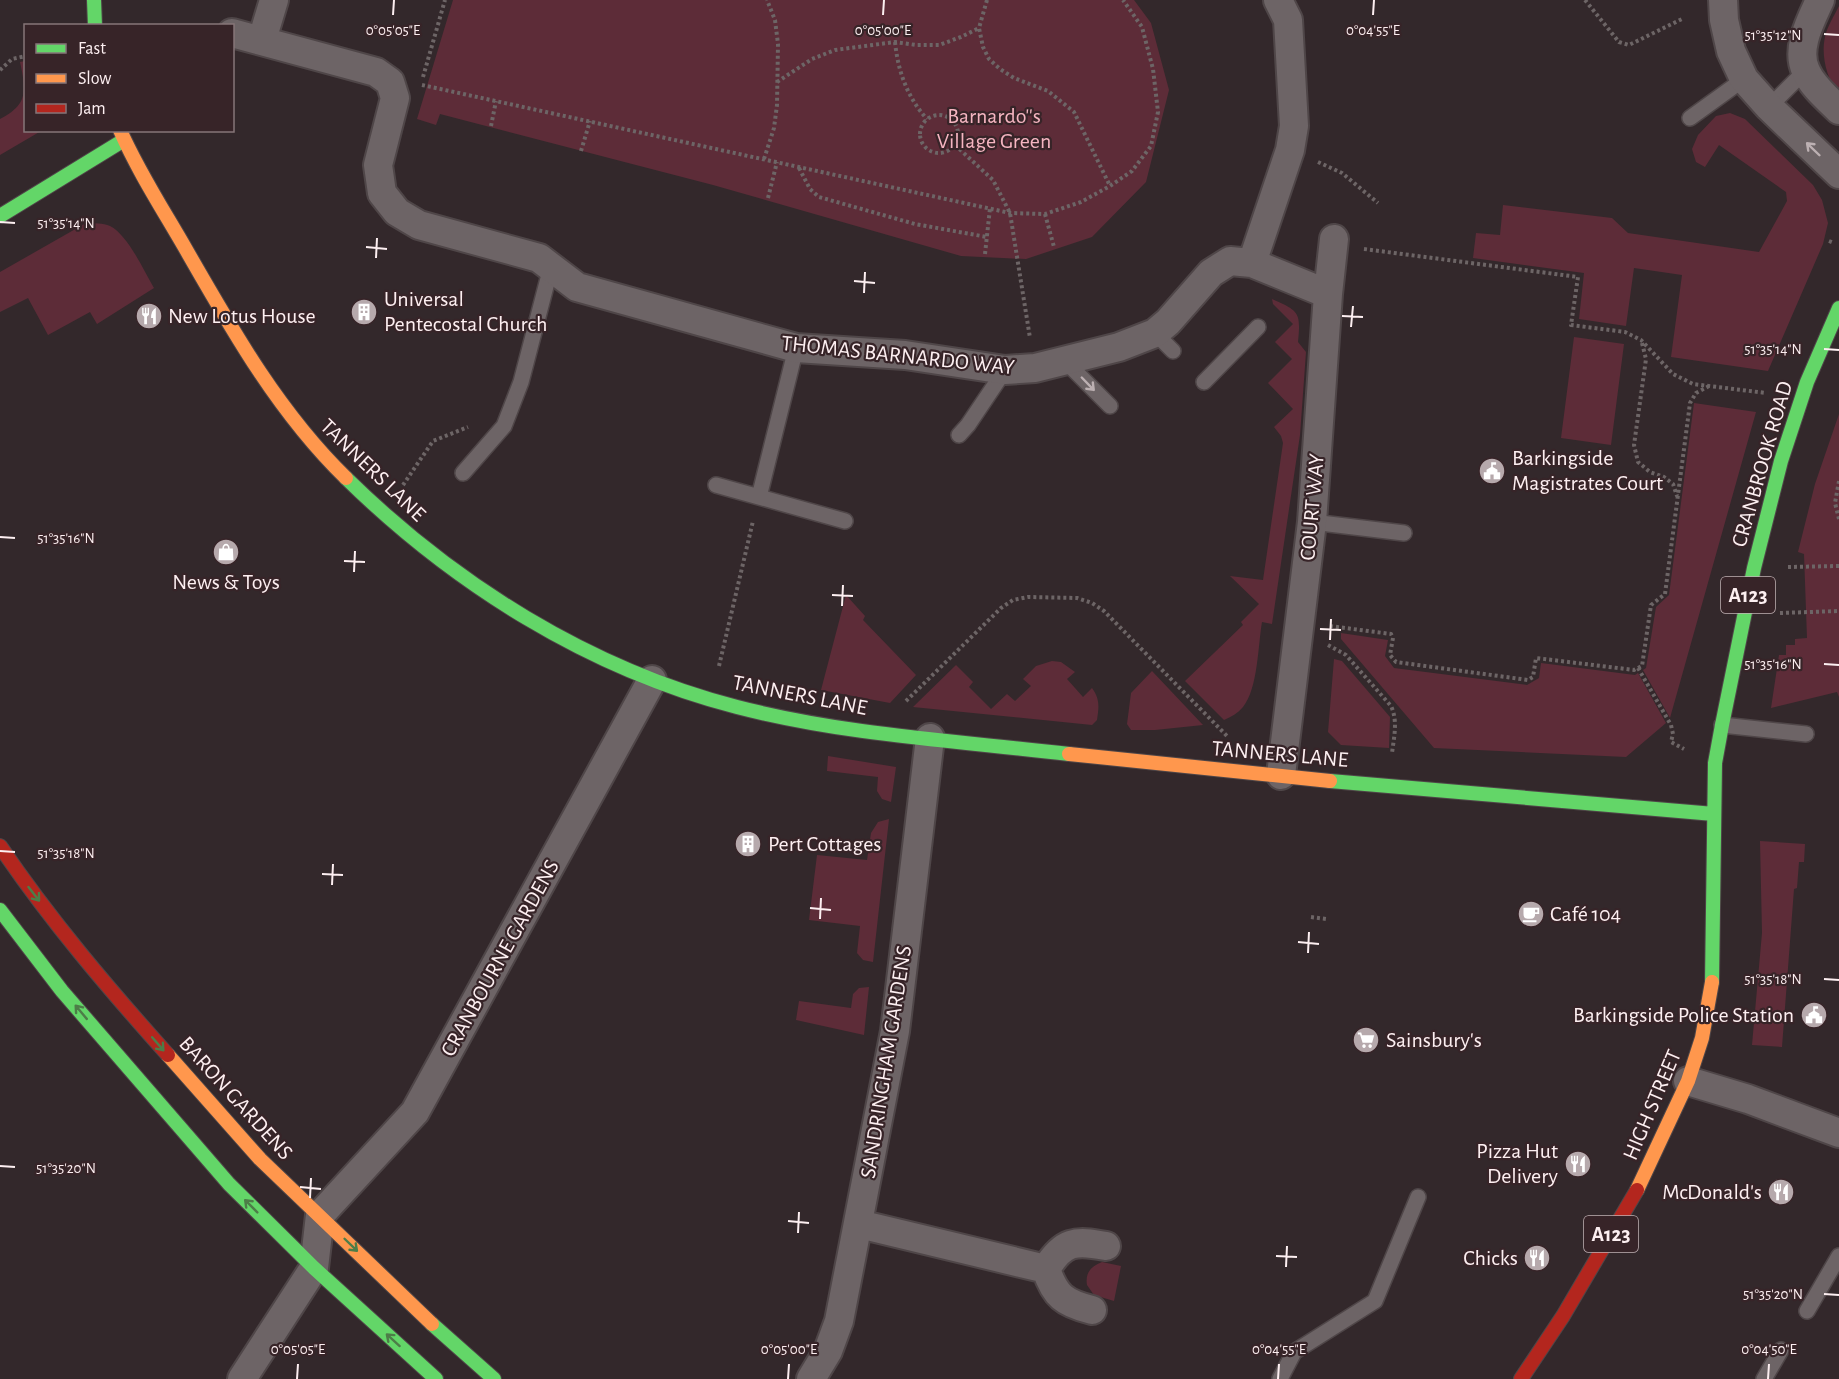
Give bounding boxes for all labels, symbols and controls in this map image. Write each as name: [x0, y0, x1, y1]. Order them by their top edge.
text: 0°05'05"E: [366, 23, 420, 38]
text: 0°05'00"E: [855, 23, 911, 38]
text: 0°04'55"E: [1346, 23, 1400, 38]
legend: [24, 24, 234, 132]
text: 51°35'12"N: [1744, 28, 1802, 43]
text: Fast: [78, 40, 106, 58]
text: Slow: [78, 70, 111, 88]
text: Jam: [78, 100, 106, 118]
park label: Barnardo''s Village Green: [937, 105, 1051, 152]
one-way arrow: [1806, 142, 1821, 157]
text: 51°35'14"N: [37, 216, 95, 231]
place label: Universal Pentecostal Church: [384, 288, 547, 335]
building icon: Universal Pentecostal Church: [349, 297, 379, 327]
restaurant icon: New Lotus House: [134, 301, 164, 331]
place label: New Lotus House: [168, 305, 316, 327]
street label: THOMAS BARNARDO WAY: [780, 332, 1016, 378]
text: 51°35'14"N: [1744, 342, 1802, 357]
one-way arrow: [1080, 376, 1095, 391]
street label: CRANBROOK ROAD: [1728, 379, 1796, 549]
street label: TANNERS LANE: [316, 415, 430, 526]
place label: Barkingside Magistrates Court: [1512, 447, 1663, 494]
street label: COURT WAY: [1296, 452, 1328, 561]
public building icon: Barkingside Magistrates Court: [1477, 456, 1507, 486]
text: 51°35'16"N: [37, 531, 95, 546]
shop icon: News & Toys: [211, 537, 241, 567]
place label: News & Toys: [172, 571, 280, 593]
road number: A123: [1721, 577, 1775, 613]
text: 51°35'16"N: [1744, 657, 1802, 672]
street label: TANNERS LANE: [731, 671, 870, 719]
street label: TANNERS LANE: [1211, 737, 1349, 771]
building icon: Pert Cottages: [733, 829, 763, 859]
place label: Pert Cottages: [768, 833, 881, 855]
text: 51°35'18"N: [37, 846, 95, 861]
street label: CRANBOURNE GARDENS: [437, 856, 563, 1060]
one-way arrow: [28, 885, 40, 901]
cafe icon: Café 104: [1516, 899, 1546, 929]
place label: Café 104: [1550, 903, 1621, 925]
street label: SANDRINGHAM GARDENS: [857, 944, 915, 1180]
text: 51°35'18"N: [1744, 972, 1802, 987]
public building icon: Barkingside Police Station: [1799, 1000, 1829, 1030]
one-way arrow: [74, 1004, 87, 1020]
place label: Barkingside Police Station: [1573, 1004, 1794, 1026]
supermarket icon: Sainsbury's: [1351, 1025, 1381, 1055]
place label: Sainsbury's: [1386, 1029, 1482, 1051]
street label: BARON GARDENS: [175, 1032, 297, 1164]
one-way arrow: [151, 1036, 165, 1051]
street label: HIGH STREET: [1619, 1046, 1685, 1163]
place label: Pizza Hut Delivery: [1476, 1140, 1559, 1187]
restaurant icon: Pizza Hut Delivery: [1563, 1149, 1593, 1179]
text: 51°35'20"N: [36, 1161, 96, 1176]
restaurant icon: McDonald's: [1766, 1177, 1796, 1207]
place label: McDonald's: [1662, 1181, 1762, 1203]
one-way arrow: [244, 1198, 258, 1213]
road number: A123: [1584, 1216, 1638, 1252]
one-way arrow: [343, 1238, 358, 1253]
restaurant icon: Chicks: [1522, 1243, 1552, 1273]
place label: Chicks: [1463, 1247, 1518, 1269]
text: 51°35'20"N: [1743, 1287, 1803, 1302]
one-way arrow: [385, 1333, 400, 1347]
text: 0°05'05"E: [271, 1342, 325, 1357]
text: 0°05'00"E: [761, 1342, 817, 1357]
text: 0°04'55"E: [1252, 1342, 1306, 1357]
text: 0°04'50"E: [1741, 1342, 1797, 1357]

